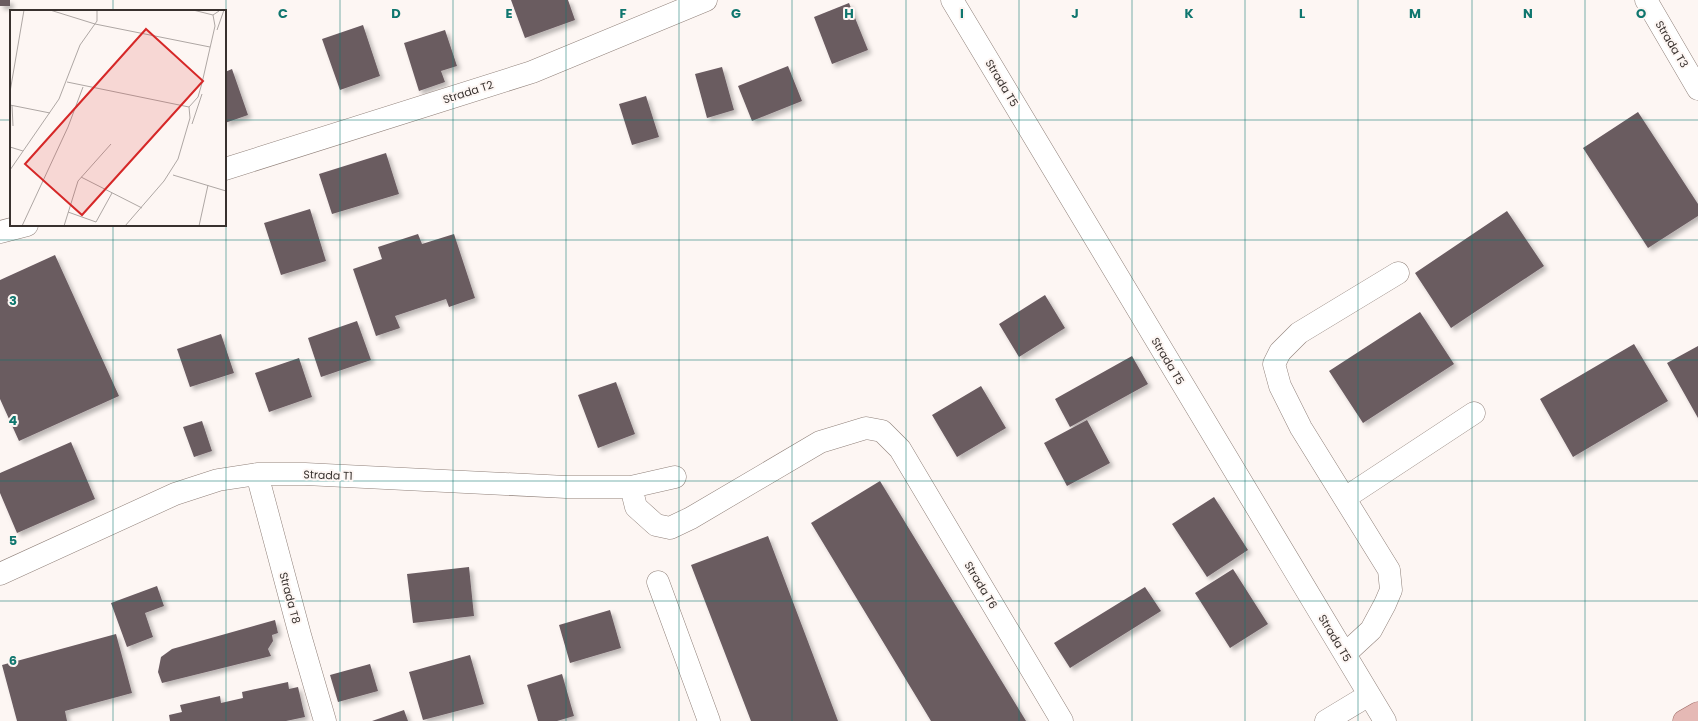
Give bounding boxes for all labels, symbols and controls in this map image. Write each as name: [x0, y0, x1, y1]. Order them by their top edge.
text: C: [278, 4, 288, 23]
text: D: [391, 4, 401, 23]
text: E: [505, 4, 513, 23]
text: F: [619, 4, 627, 23]
text: G: [731, 4, 741, 23]
text: H: [844, 4, 854, 23]
text: I: [960, 4, 964, 23]
text: J: [1071, 4, 1079, 23]
text: K: [1184, 4, 1194, 23]
text: L: [1299, 4, 1305, 23]
text: M: [1409, 4, 1421, 23]
text: N: [1523, 4, 1533, 23]
text: O: [1636, 4, 1646, 23]
inset map: [10, 10, 226, 226]
street label: Strada T3: [1652, 17, 1692, 71]
street label: Strada T5: [982, 56, 1022, 110]
street label: Strada T2: [441, 76, 495, 108]
text: 3: [9, 291, 17, 310]
street label: Strada T5: [1148, 334, 1188, 388]
text: 4: [9, 411, 18, 430]
street label: Strada T1: [303, 466, 353, 484]
text: 5: [9, 531, 17, 550]
street label: Strada T6: [961, 558, 1001, 612]
street label: Strada T8: [275, 570, 305, 626]
street label: Strada T5: [1315, 611, 1355, 665]
text: 6: [9, 651, 17, 670]

